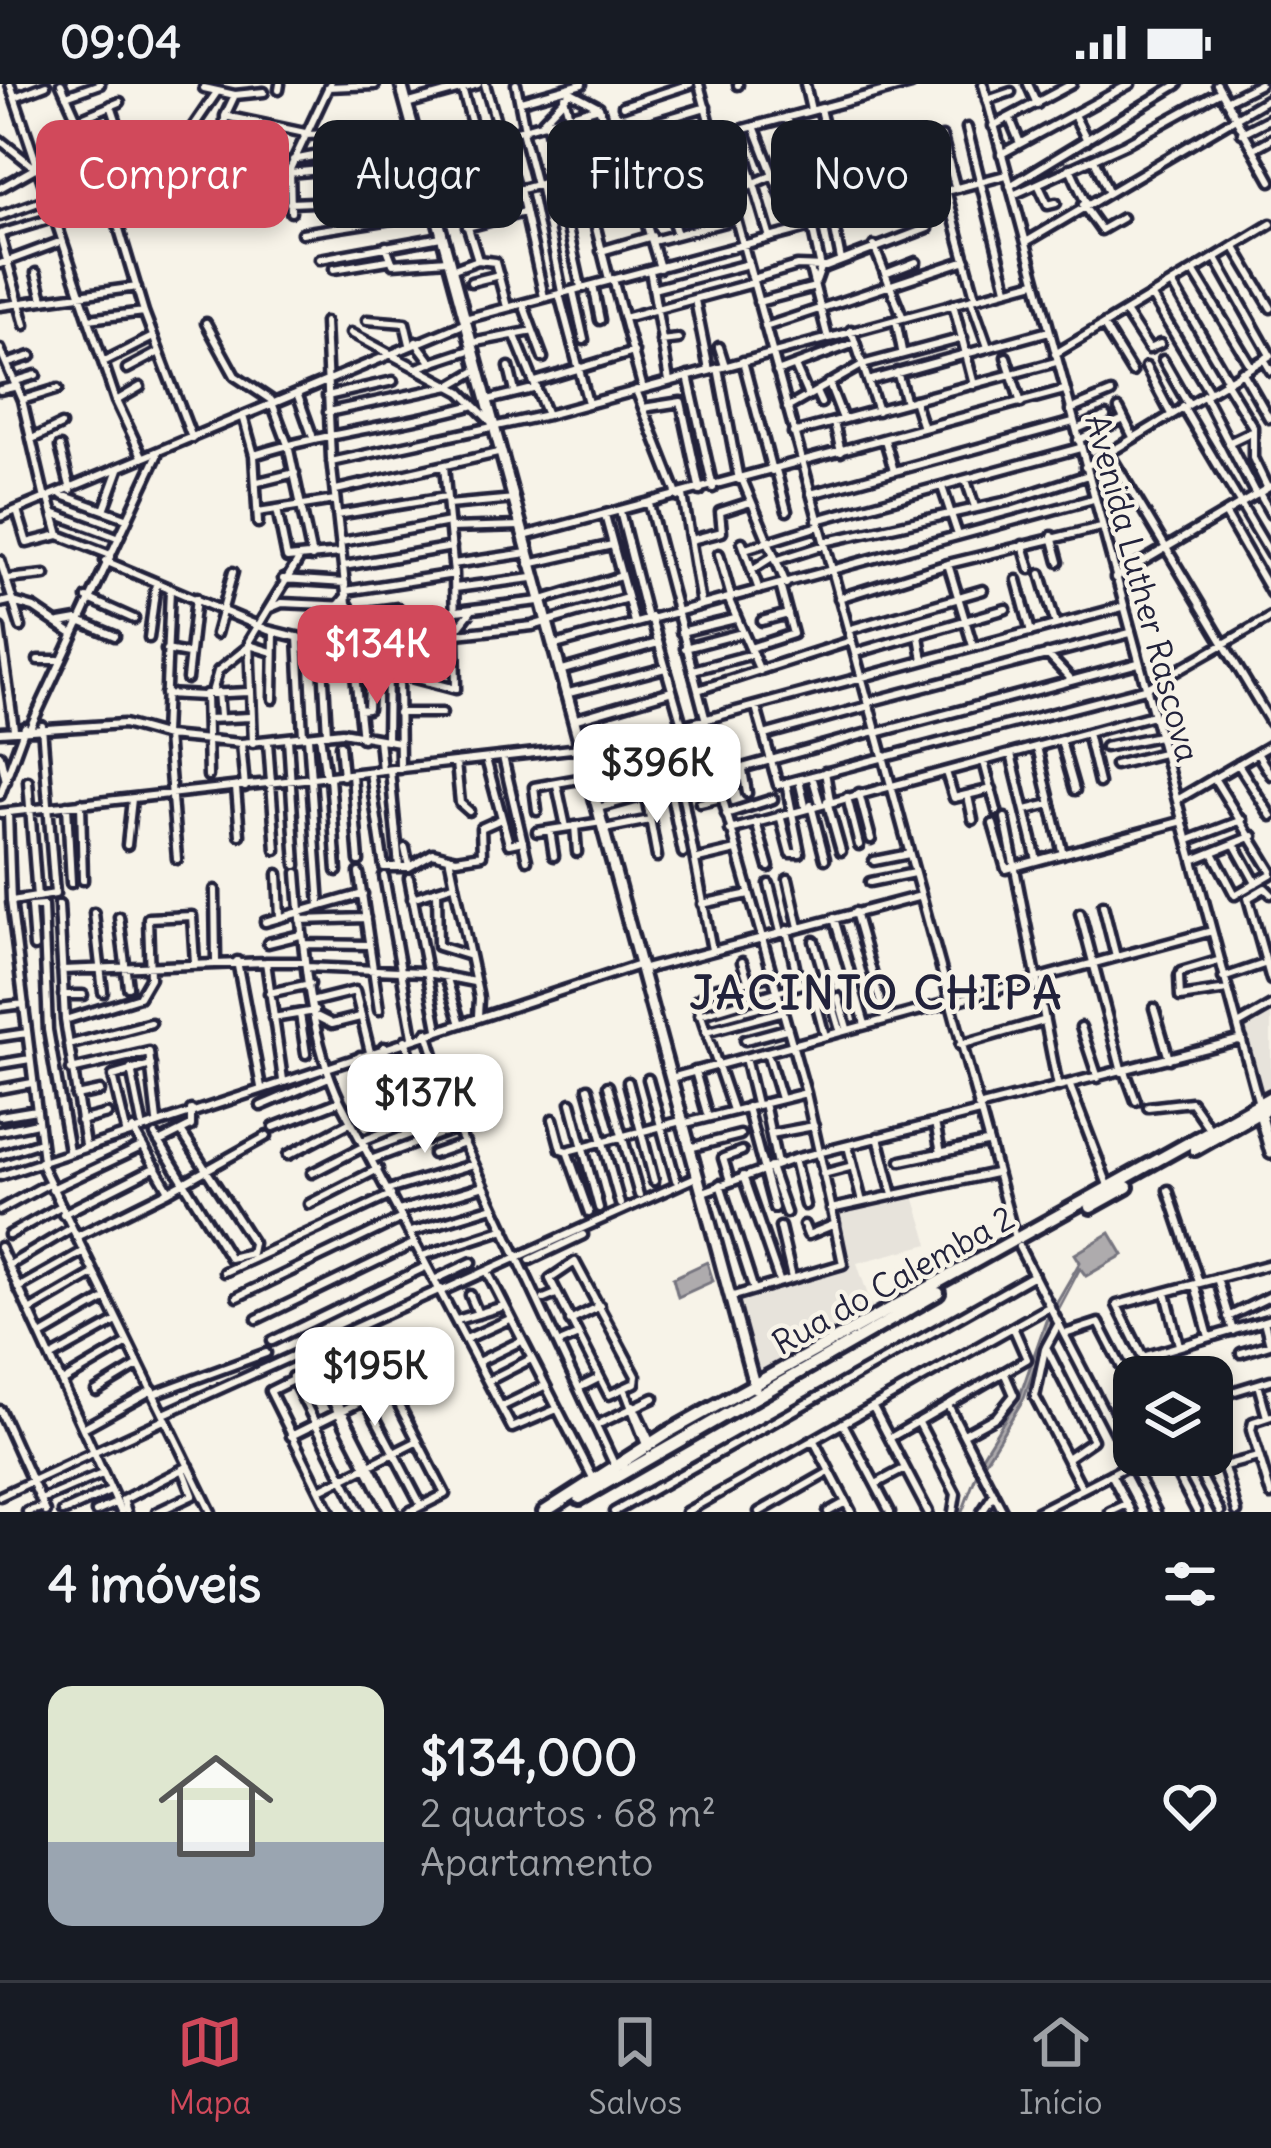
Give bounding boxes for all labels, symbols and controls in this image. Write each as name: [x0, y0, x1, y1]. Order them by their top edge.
text: 09:04: [60, 14, 181, 70]
chip: Comprar: [36, 120, 289, 228]
chip: Alugar: [313, 120, 523, 228]
chip: Filtros: [547, 120, 747, 228]
chip: Novo: [771, 120, 951, 228]
street label: Avenida Luther Rascova: [1076, 410, 1210, 766]
pin: $134K: [293, 605, 461, 707]
text: $134K: [324, 619, 430, 668]
pin: $396K: [573, 724, 741, 826]
text: $396K: [601, 738, 713, 787]
district label: JACINTO CHIPA: [690, 965, 1064, 1021]
pin: $137K: [341, 1054, 509, 1156]
text: $137K: [374, 1068, 476, 1117]
street label: Rua do Calemba 2: [765, 1196, 1021, 1364]
pin: $195K: [291, 1327, 459, 1429]
text: $195K: [322, 1341, 428, 1390]
map controls: [1113, 1356, 1233, 1476]
button: layers: [1113, 1356, 1233, 1476]
icon: filters: [1157, 1551, 1223, 1617]
text: 4 imóveis: [48, 1552, 261, 1616]
text: $134,000: [420, 1725, 637, 1789]
icon: home: [144, 1734, 288, 1878]
icon: heart: [1157, 1773, 1223, 1839]
text: 2 quartos · 68 m²: [420, 1789, 716, 1838]
text: Apartamento: [420, 1838, 653, 1887]
tab: Mapa: [168, 2009, 251, 2123]
tab: Salvos: [588, 2009, 682, 2123]
tab: Início: [1019, 2009, 1103, 2123]

